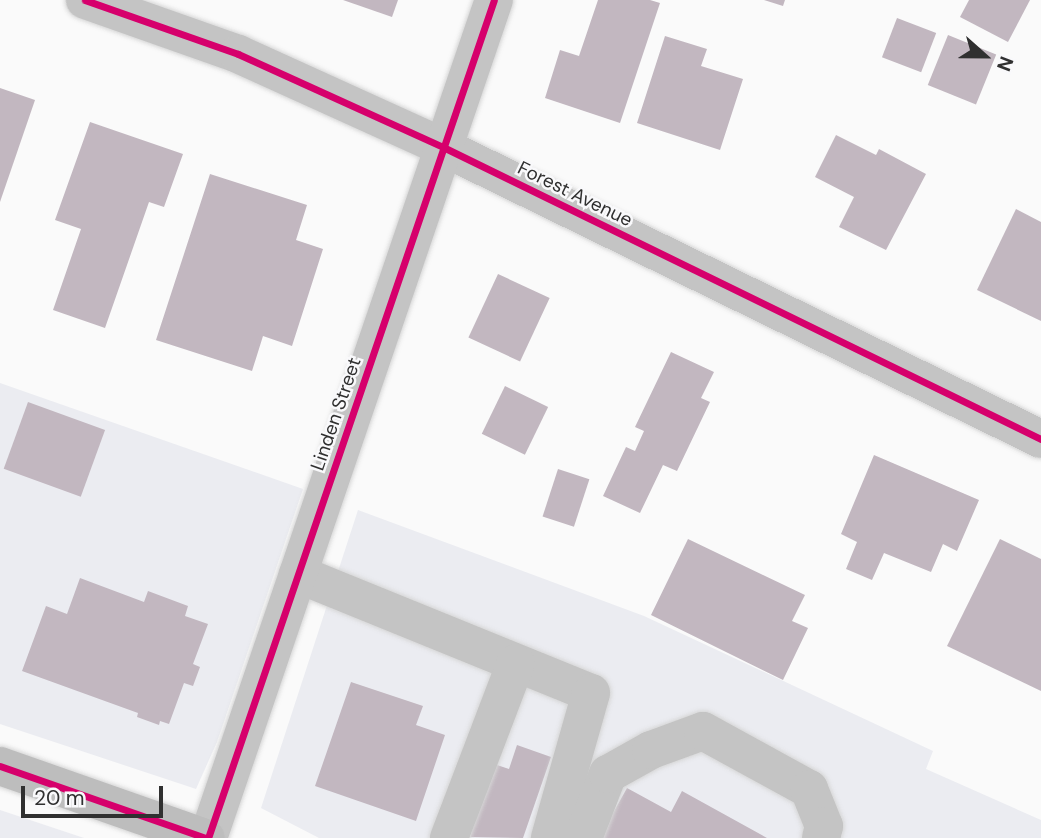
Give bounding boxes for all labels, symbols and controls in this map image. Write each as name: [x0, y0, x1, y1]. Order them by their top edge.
north arrow: [950, 21, 1020, 91]
text: N: [991, 53, 1019, 75]
street label: Forest Avenue: [514, 156, 636, 232]
street label: Linden Street: [306, 355, 366, 473]
scale bar: [24, 772, 166, 816]
text: 20 m: [34, 784, 85, 812]

